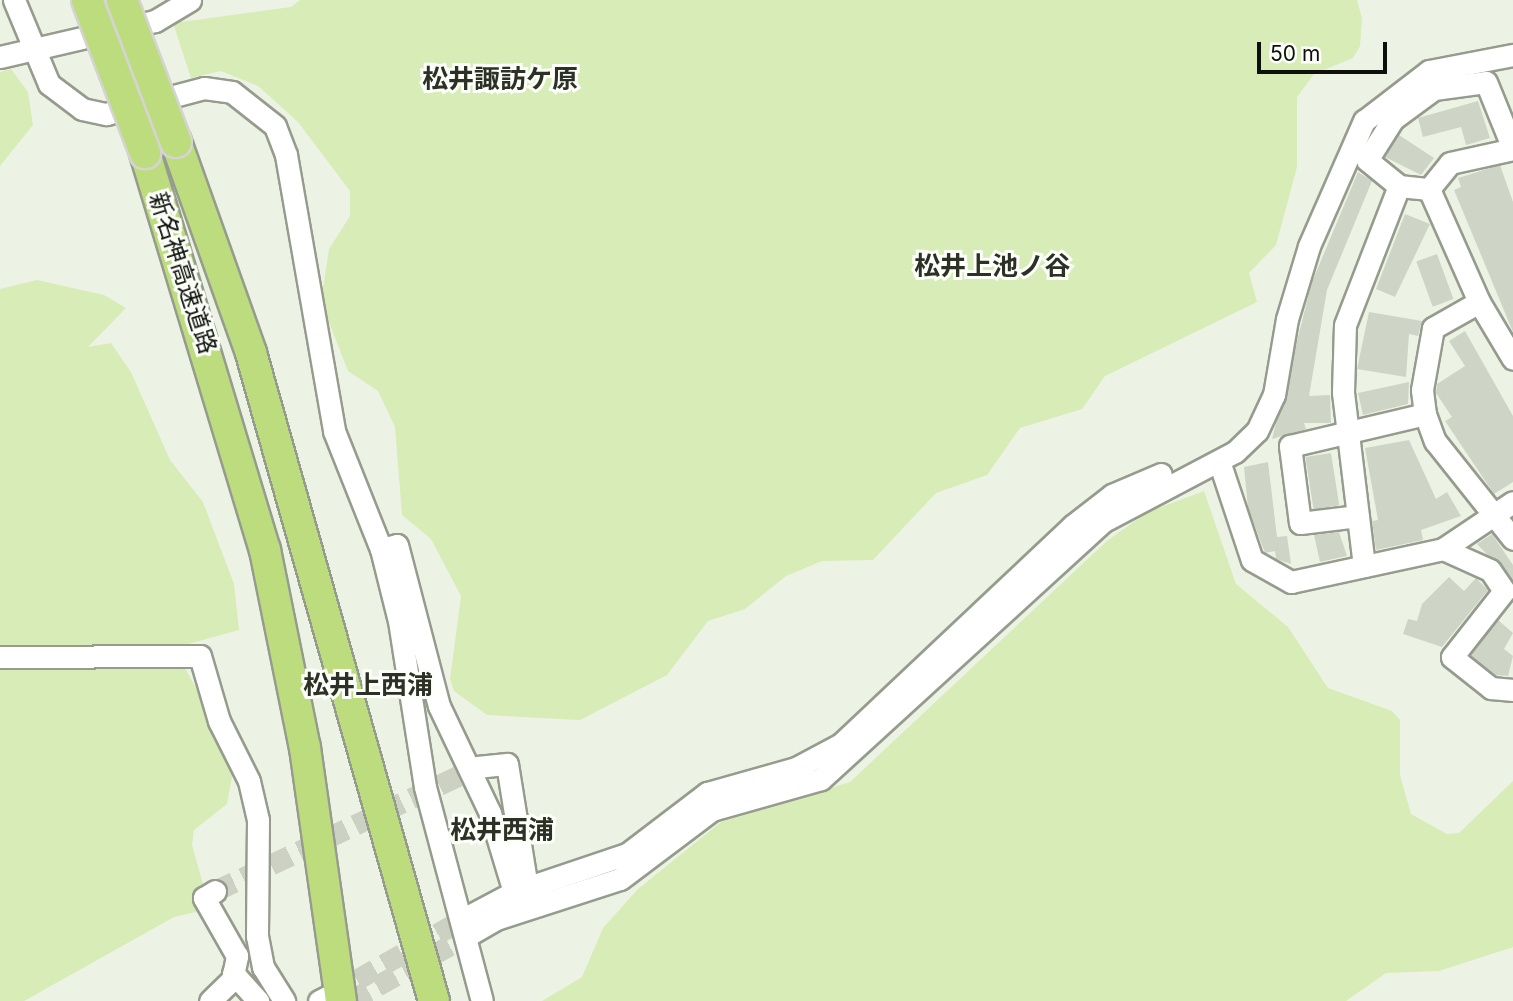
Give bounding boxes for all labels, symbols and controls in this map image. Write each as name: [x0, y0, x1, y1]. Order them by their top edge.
scale bar: [1261, 28, 1390, 72]
text: 50 m: [1270, 41, 1320, 66]
district label: 松井諏訪ケ原: [422, 63, 578, 95]
street label: 新名神高速道路: [143, 189, 223, 357]
district label: 松井上池ノ谷: [914, 250, 1070, 282]
district label: 松井上西浦: [303, 669, 433, 701]
district label: 松井西浦: [450, 814, 554, 846]

